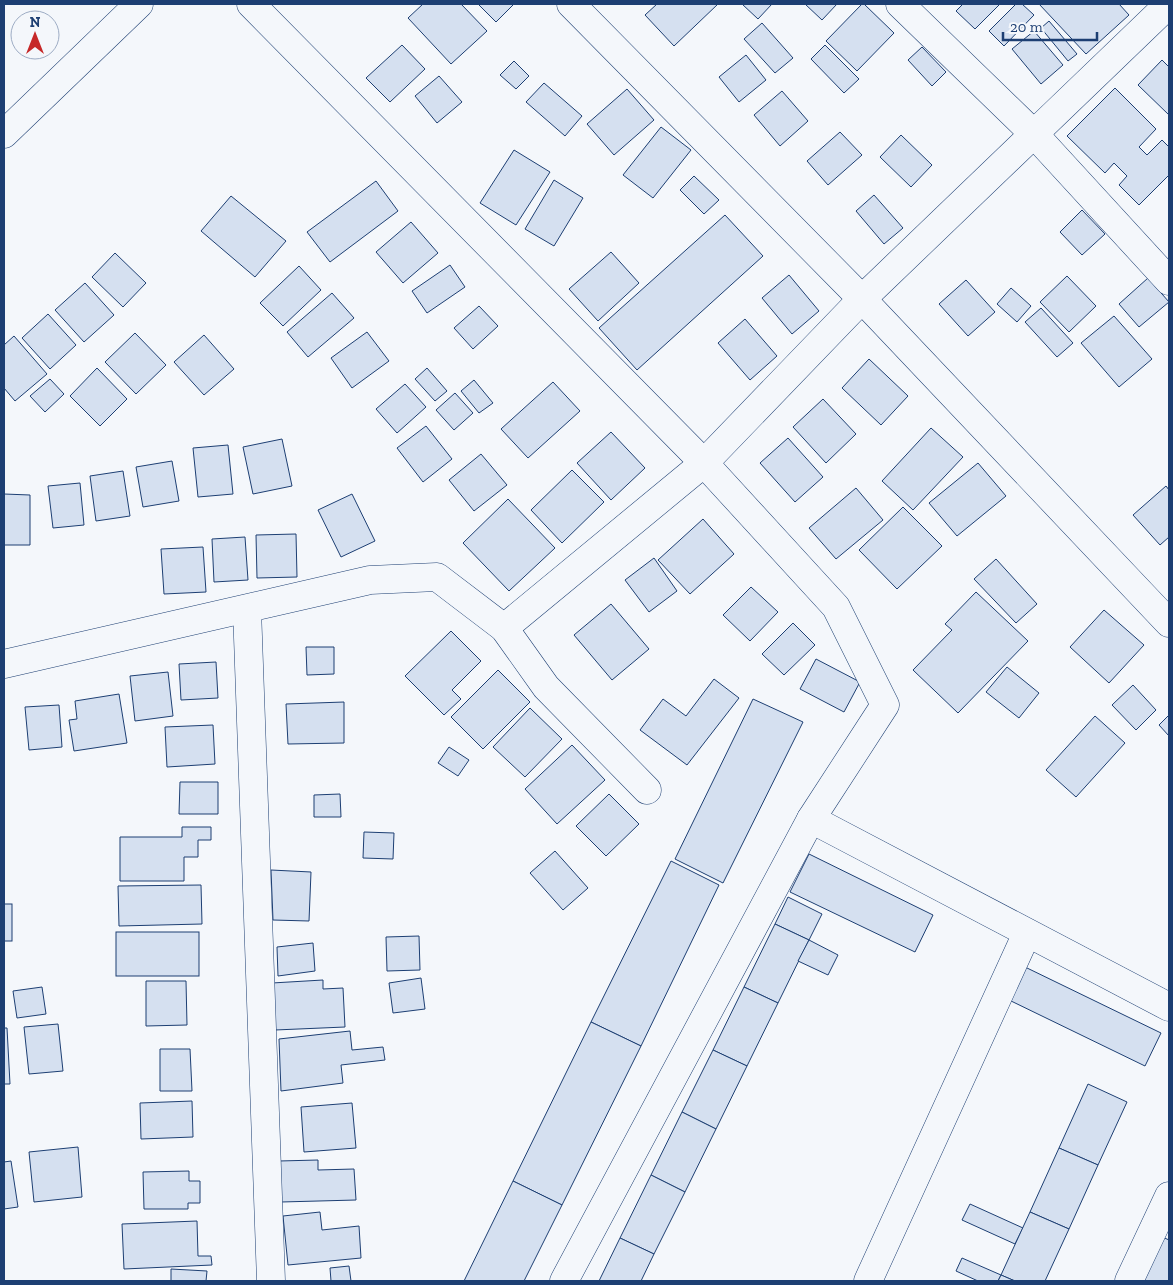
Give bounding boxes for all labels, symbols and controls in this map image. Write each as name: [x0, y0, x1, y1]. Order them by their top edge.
north arrow: [10, 10, 60, 60]
scale bar: [1003, 10, 1097, 42]
text: N: [30, 14, 41, 31]
text: 20 m: [1010, 18, 1043, 36]

